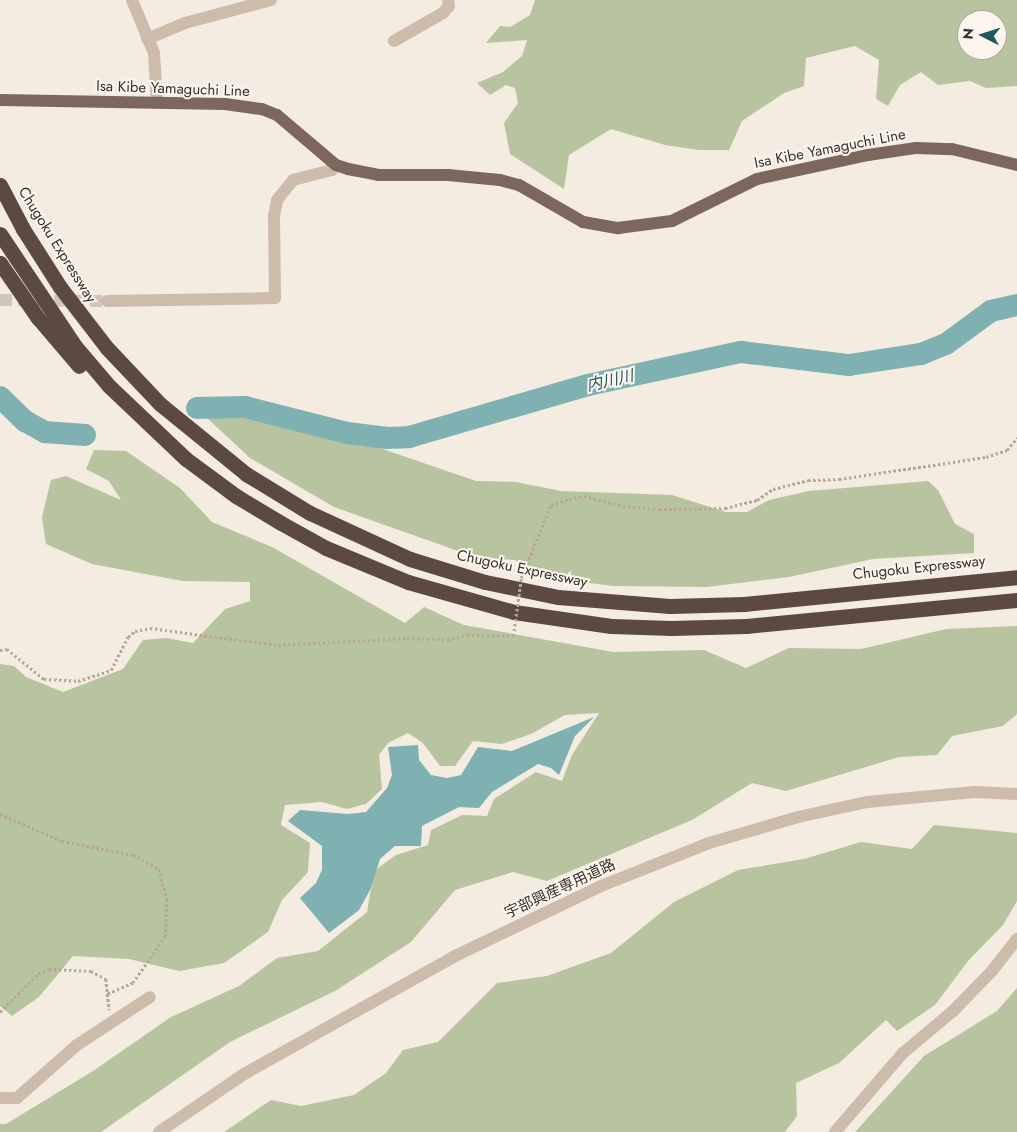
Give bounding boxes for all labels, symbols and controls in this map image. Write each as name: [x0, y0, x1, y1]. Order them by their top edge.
north arrow: [957, 10, 1007, 60]
text: N: [958, 27, 979, 40]
street label: Isa Kibe Yamaguchi Line: [96, 77, 250, 101]
street label: Isa Kibe Yamaguchi Line: [753, 125, 907, 173]
street label: Chugoku Expressway: [14, 184, 100, 306]
water label: 内川川: [584, 366, 636, 396]
street label: Chugoku Expressway: [455, 546, 589, 592]
street label: Chugoku Expressway: [852, 552, 986, 584]
street label: 宇部興産専用道路: [502, 855, 618, 923]

